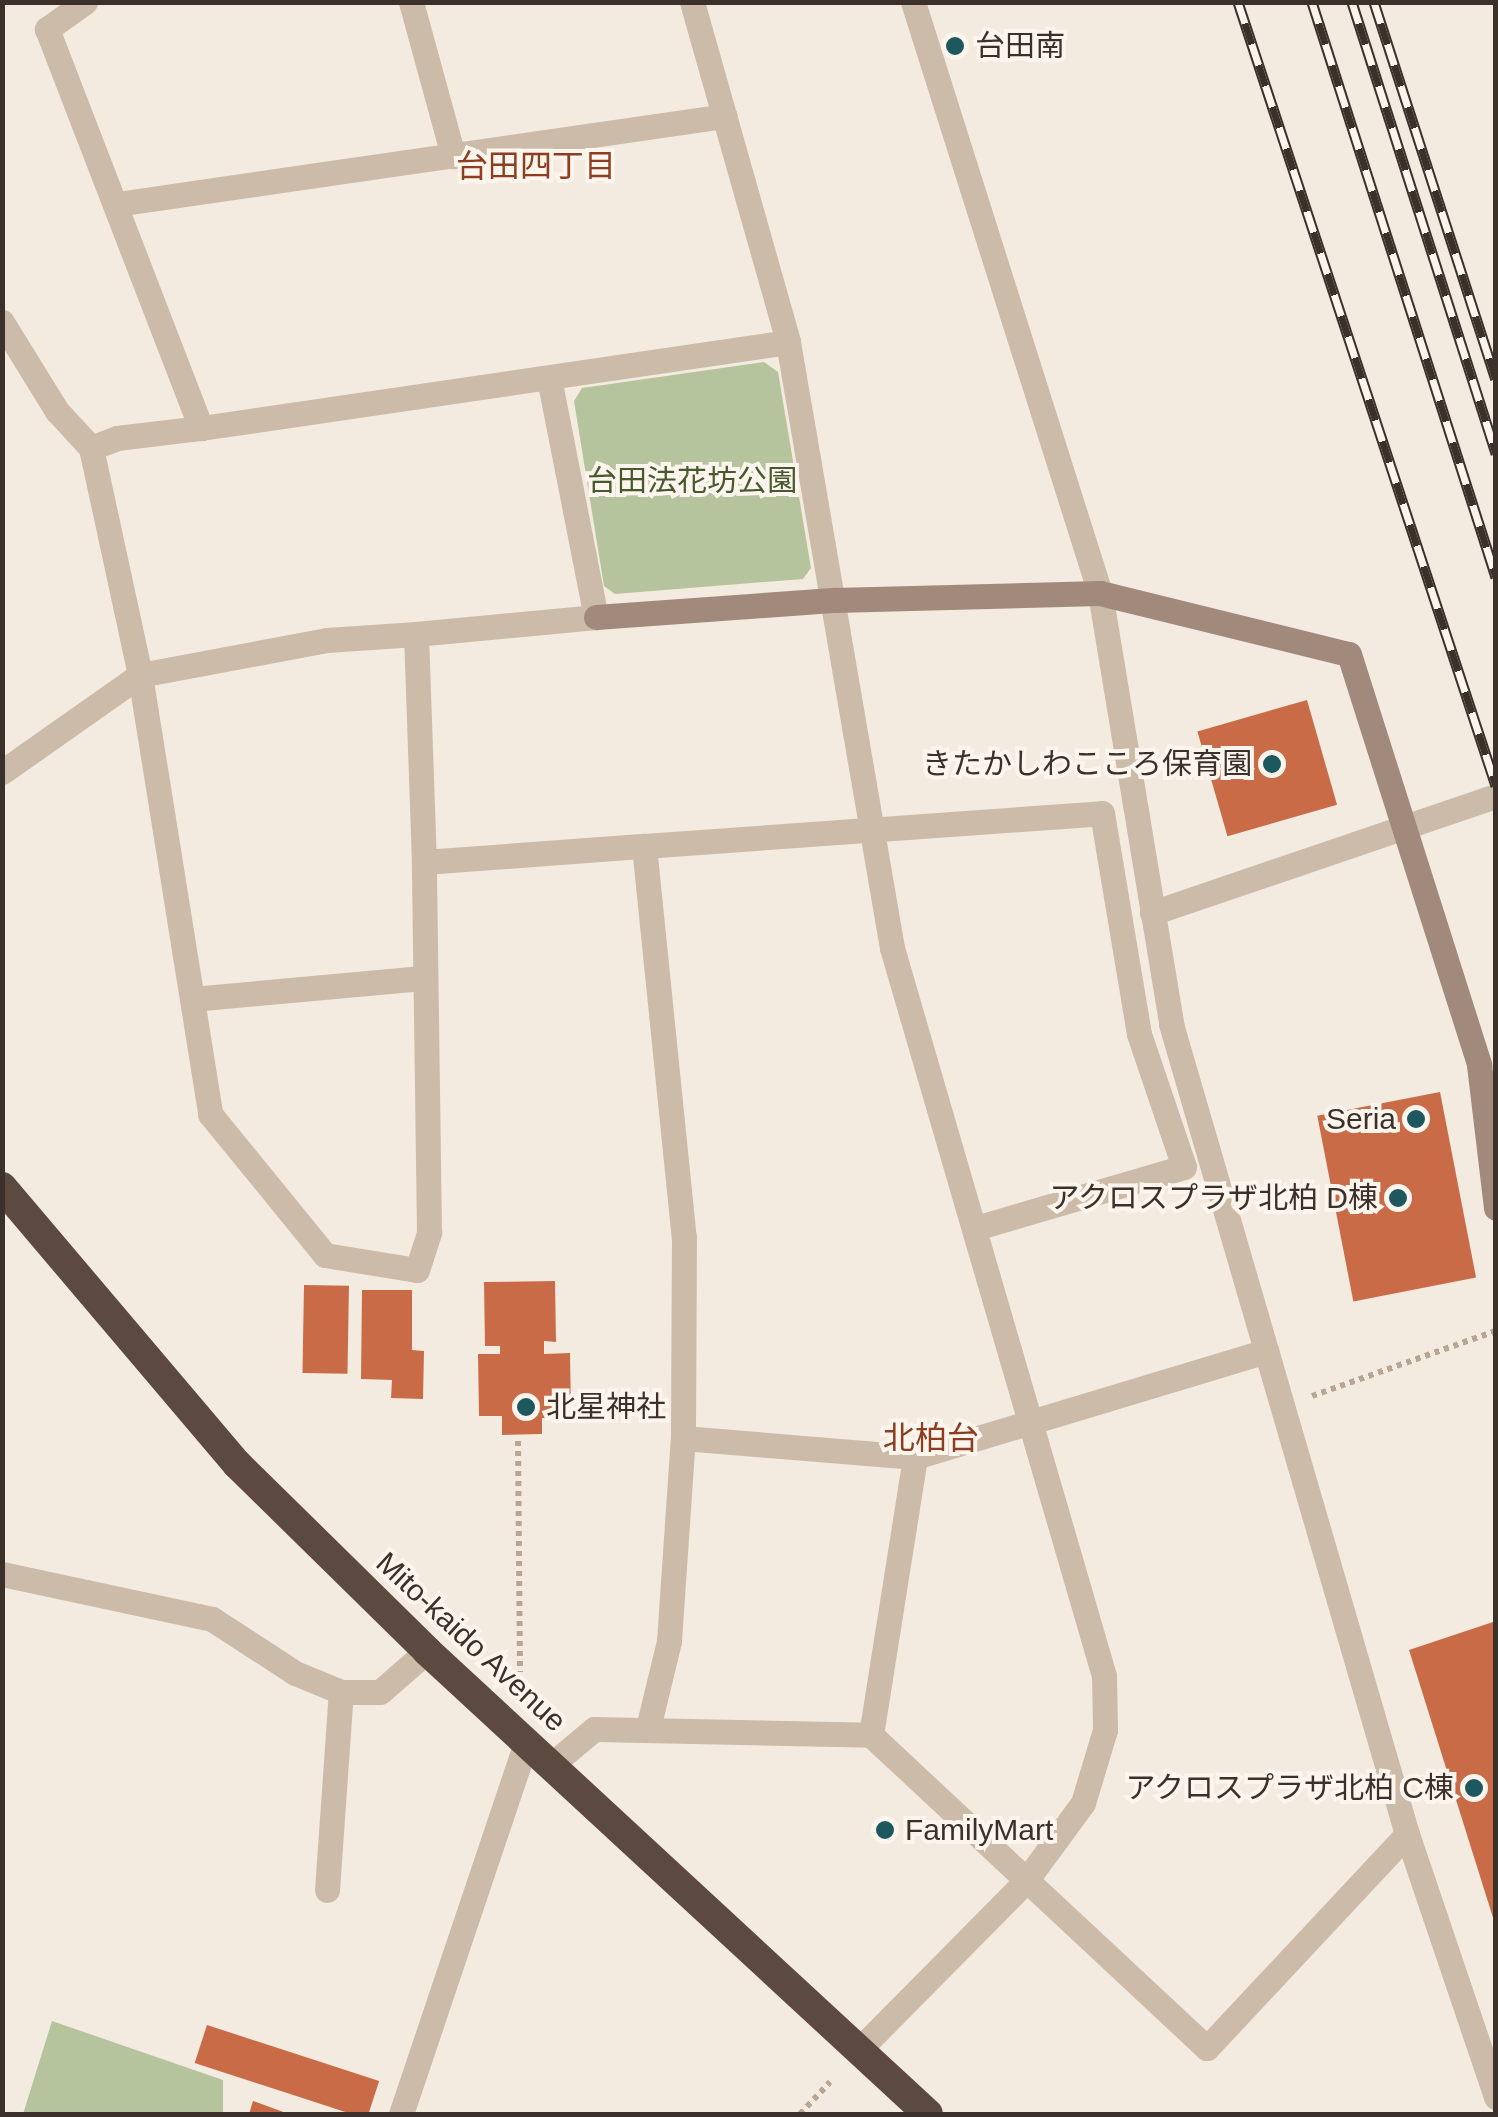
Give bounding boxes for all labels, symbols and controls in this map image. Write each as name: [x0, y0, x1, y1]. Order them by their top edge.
place label: 台田南: [975, 28, 1065, 64]
marker: 台田南: [944, 35, 966, 57]
district label: 台田四丁目: [456, 147, 616, 185]
park label: 台田法花坊公園: [587, 463, 797, 499]
place label: きたかしわこころ保育園: [922, 746, 1252, 782]
marker: きたかしわこころ保育園: [1261, 753, 1283, 775]
place label: Seria: [1326, 1101, 1396, 1137]
marker: Seria: [1405, 1108, 1427, 1130]
place label: アクロスプラザ北柏 D棟: [1048, 1180, 1378, 1216]
marker: アクロスプラザ北柏 D棟: [1387, 1187, 1409, 1209]
place label: 北星神社: [546, 1389, 666, 1425]
marker: 北星神社: [515, 1396, 537, 1418]
district label: 北柏台: [883, 1419, 979, 1457]
street label: Mito-kaido Avenue: [368, 1544, 574, 1740]
place label: アクロスプラザ北柏 C棟: [1124, 1770, 1454, 1806]
marker: アクロスプラザ北柏 C棟: [1463, 1777, 1485, 1799]
place label: FamilyMart: [905, 1812, 1053, 1848]
marker: FamilyMart: [874, 1819, 896, 1841]

